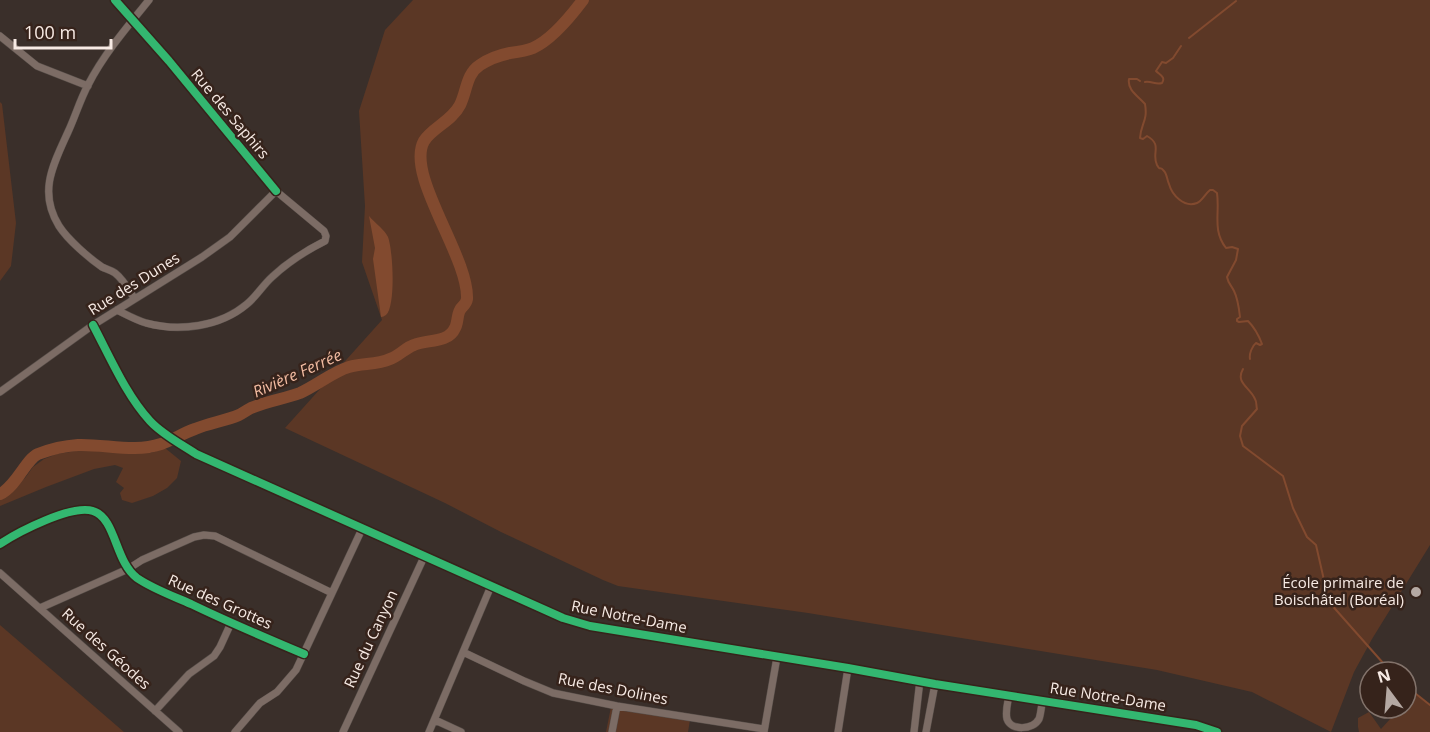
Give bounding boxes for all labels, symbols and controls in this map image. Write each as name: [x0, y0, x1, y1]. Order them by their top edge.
scale bar: [15, 12, 111, 50]
text: 100 m: [24, 20, 76, 44]
street label: Rue des Saphirs: [187, 64, 274, 162]
street label: Rue des Dunes: [84, 247, 183, 319]
water label: Rivière Ferrée: [249, 344, 345, 402]
street label: Rue des Grottes: [165, 569, 276, 633]
place label: École primaire de Boischâtel (Boréal): [1274, 572, 1404, 609]
marker: École primaire de Boischâtel (Boréal): [1409, 585, 1423, 599]
street label: Rue du Canyon: [339, 586, 402, 691]
street label: Rue Notre-Dame: [570, 595, 689, 637]
street label: Rue des Géodes: [58, 603, 155, 693]
north arrow: [1358, 660, 1418, 720]
text: N: [1375, 663, 1393, 688]
street label: Rue des Dolines: [556, 668, 670, 708]
street label: Rue Notre-Dame: [1049, 677, 1168, 715]

